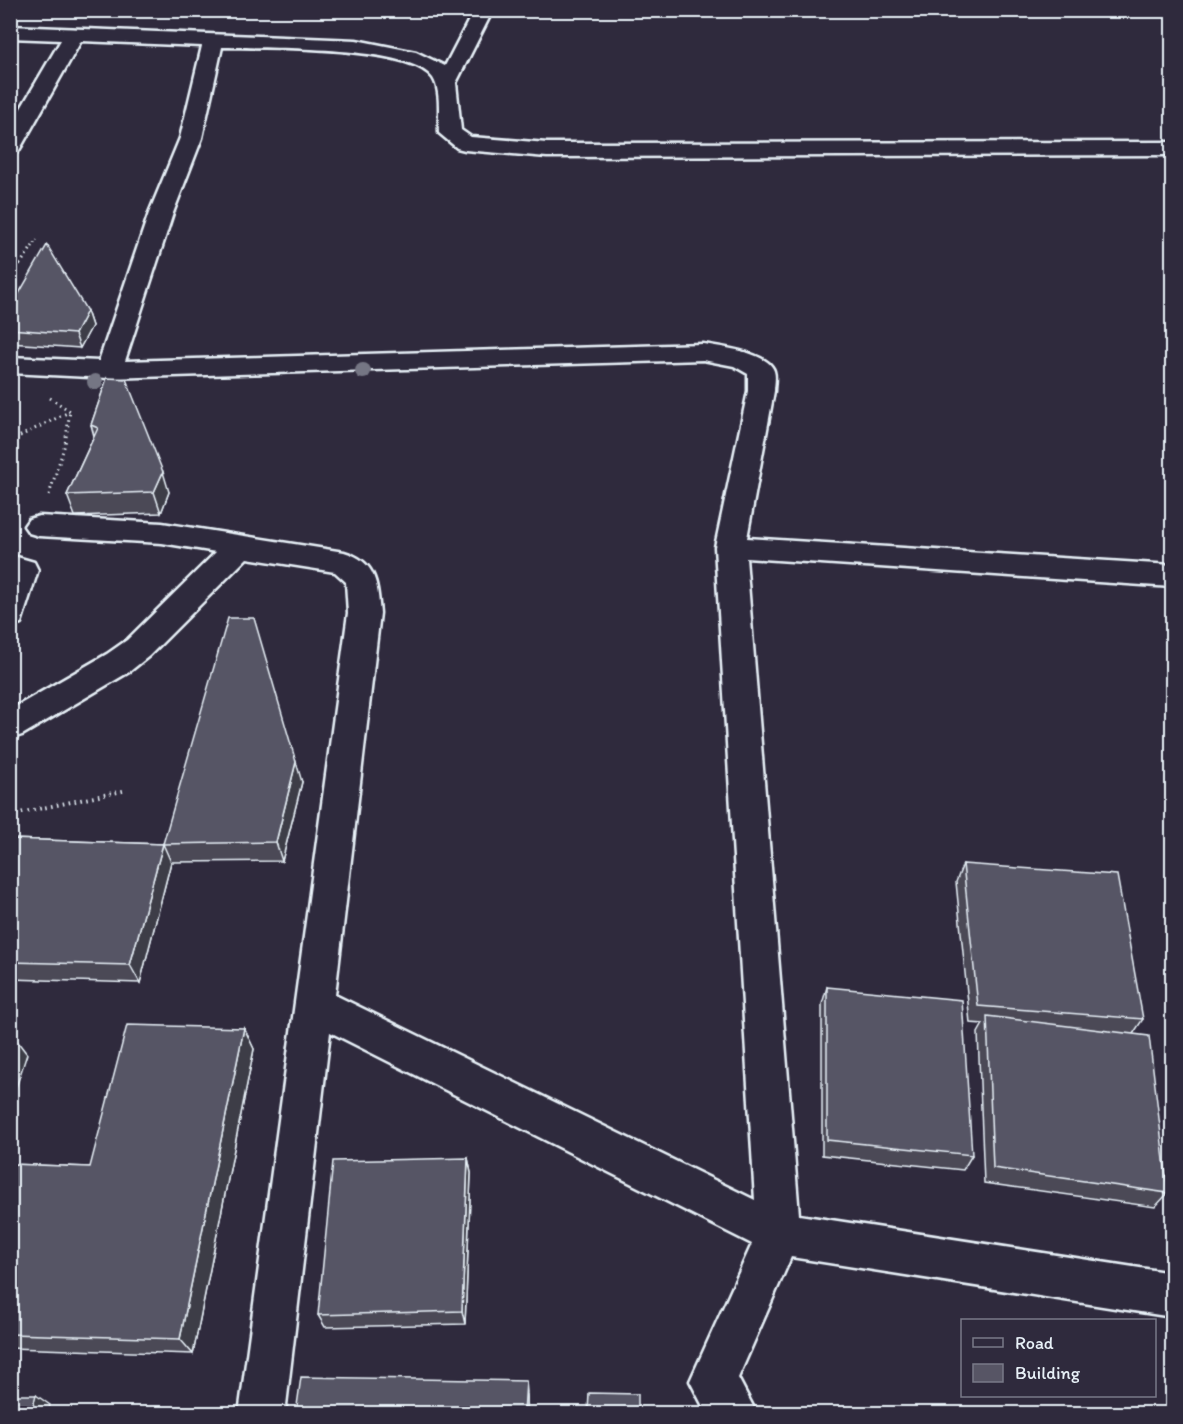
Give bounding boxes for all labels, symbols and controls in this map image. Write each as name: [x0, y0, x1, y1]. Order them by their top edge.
legend: [961, 1319, 1156, 1397]
text: Road: [1015, 1332, 1054, 1354]
text: Building: [1015, 1362, 1081, 1384]

